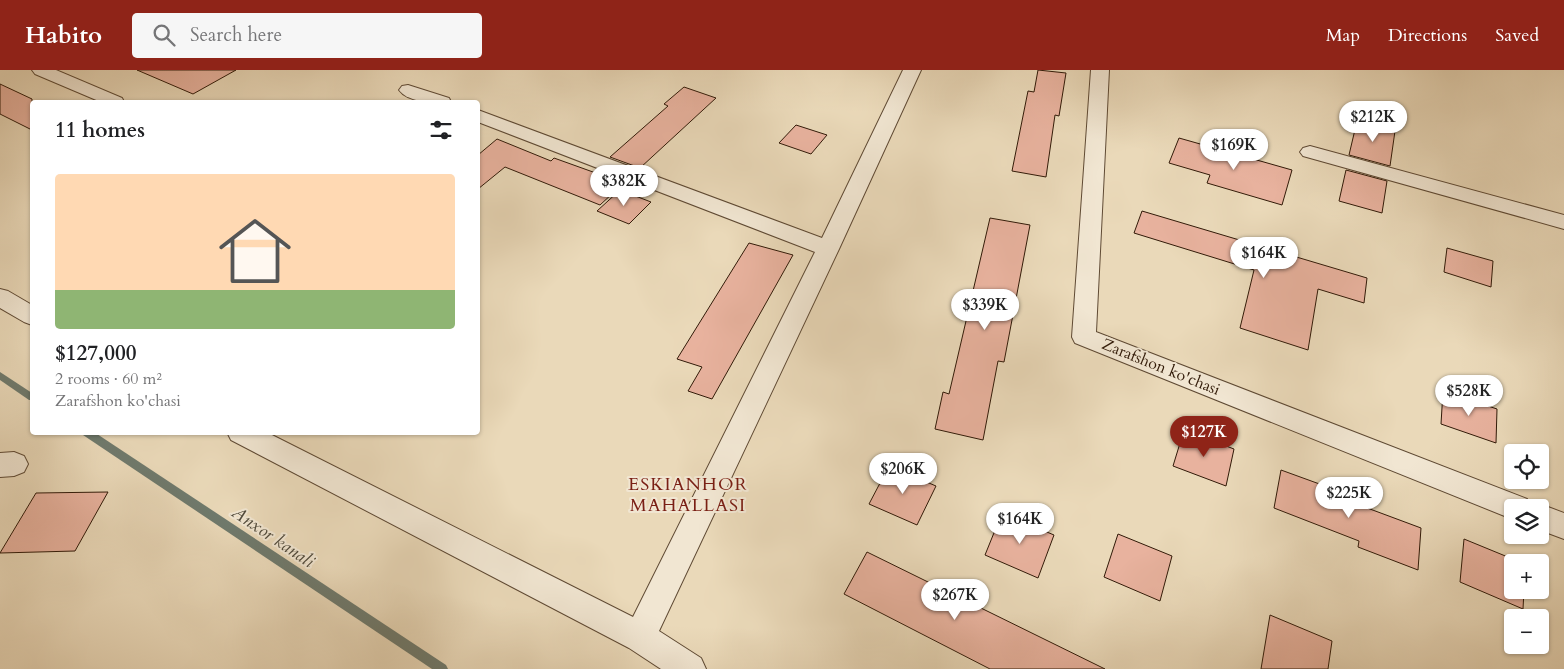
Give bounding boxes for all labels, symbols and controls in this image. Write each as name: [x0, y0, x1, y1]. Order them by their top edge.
search box: [132, 13, 482, 58]
text: Habito: [25, 19, 102, 52]
icon: search: [150, 21, 178, 49]
text: Search here: [190, 22, 282, 48]
text: Map: [1326, 23, 1360, 48]
text: Directions: [1388, 23, 1467, 48]
text: Saved: [1495, 23, 1539, 48]
pin: $212K: [1338, 100, 1408, 143]
text: $212K: [1350, 106, 1396, 128]
text: 11 homes: [55, 116, 145, 145]
icon: filters: [427, 116, 455, 144]
pin: $169K: [1199, 128, 1269, 171]
text: $169K: [1211, 134, 1257, 156]
pin: $382K: [589, 164, 659, 207]
text: $382K: [601, 170, 647, 192]
icon: home: [210, 206, 300, 296]
pin: $164K: [1229, 236, 1299, 279]
text: $164K: [1241, 242, 1287, 264]
pin: $339K: [950, 288, 1020, 331]
text: $339K: [962, 294, 1008, 316]
street label: Zarafshon ko'chasi: [1099, 333, 1224, 401]
text: $127,000: [55, 339, 136, 368]
text: 2 rooms · 60 m²: [55, 368, 162, 390]
pin: $528K: [1434, 374, 1504, 417]
text: $528K: [1446, 380, 1492, 402]
text: Zarafshon ko'chasi: [55, 390, 181, 412]
pin: $127K: [1169, 416, 1239, 458]
text: $127K: [1181, 421, 1227, 443]
map controls: [1504, 444, 1549, 654]
button: locate: [1504, 444, 1549, 489]
pin: $206K: [868, 452, 938, 495]
text: $206K: [880, 458, 926, 480]
district label: ESKIANHOR MAHALLASI: [628, 472, 748, 518]
pin: $225K: [1314, 476, 1384, 519]
text: $225K: [1326, 482, 1372, 504]
button: layers: [1504, 499, 1549, 544]
water label: Anxor kanali: [226, 500, 320, 575]
pin: $164K: [985, 502, 1055, 545]
text: $164K: [997, 508, 1043, 530]
button: +: [1504, 554, 1549, 599]
pin: $267K: [920, 578, 990, 621]
text: $267K: [932, 584, 978, 606]
button: −: [1504, 609, 1549, 654]

